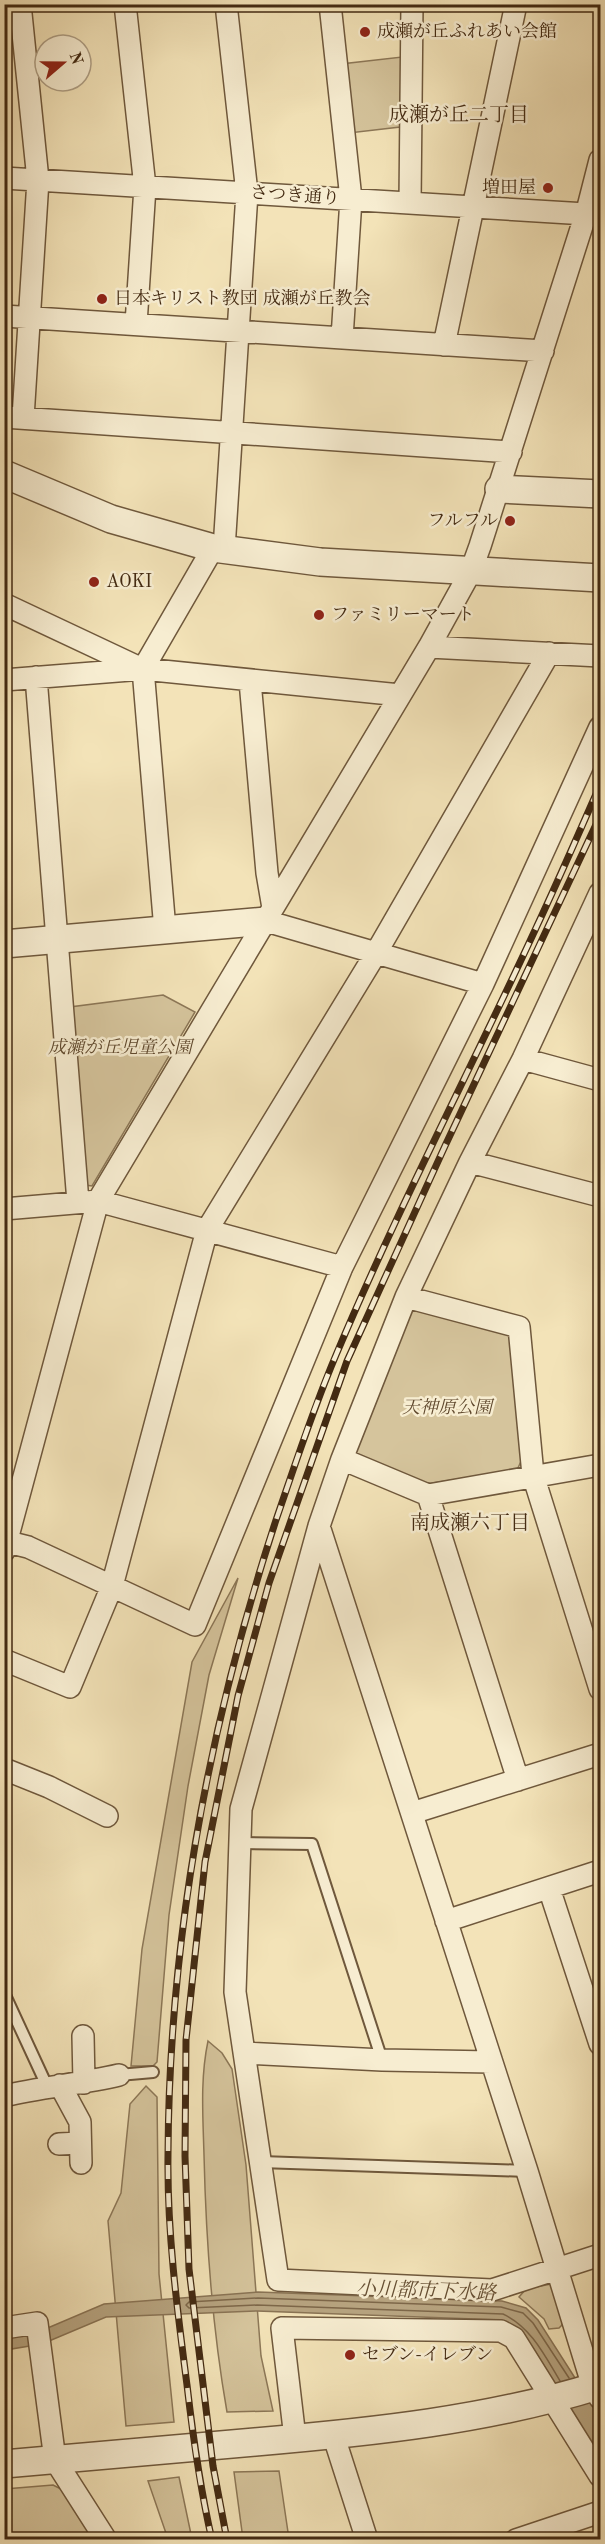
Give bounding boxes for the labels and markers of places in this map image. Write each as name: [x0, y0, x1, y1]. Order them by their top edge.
place label: 成瀬が丘ふれあい会館: [377, 21, 557, 41]
marker: 成瀬が丘ふれあい会館: [358, 25, 372, 39]
place label: 増田屋: [482, 177, 536, 197]
marker: 増田屋: [541, 181, 555, 195]
place label: 日本キリスト教団 成瀬が丘教会: [114, 288, 371, 308]
marker: 日本キリスト教団 成瀬が丘教会: [95, 292, 109, 306]
place label: フルフル: [427, 512, 498, 530]
marker: フルフル: [503, 514, 517, 528]
place label: AOKI: [106, 573, 152, 591]
marker: AOKI: [87, 575, 101, 589]
place label: ファミリーマート: [331, 606, 475, 624]
marker: ファミリーマート: [312, 608, 326, 622]
place label: セブン-イレブン: [362, 2345, 493, 2364]
marker: セブン-イレブン: [343, 2348, 357, 2362]

